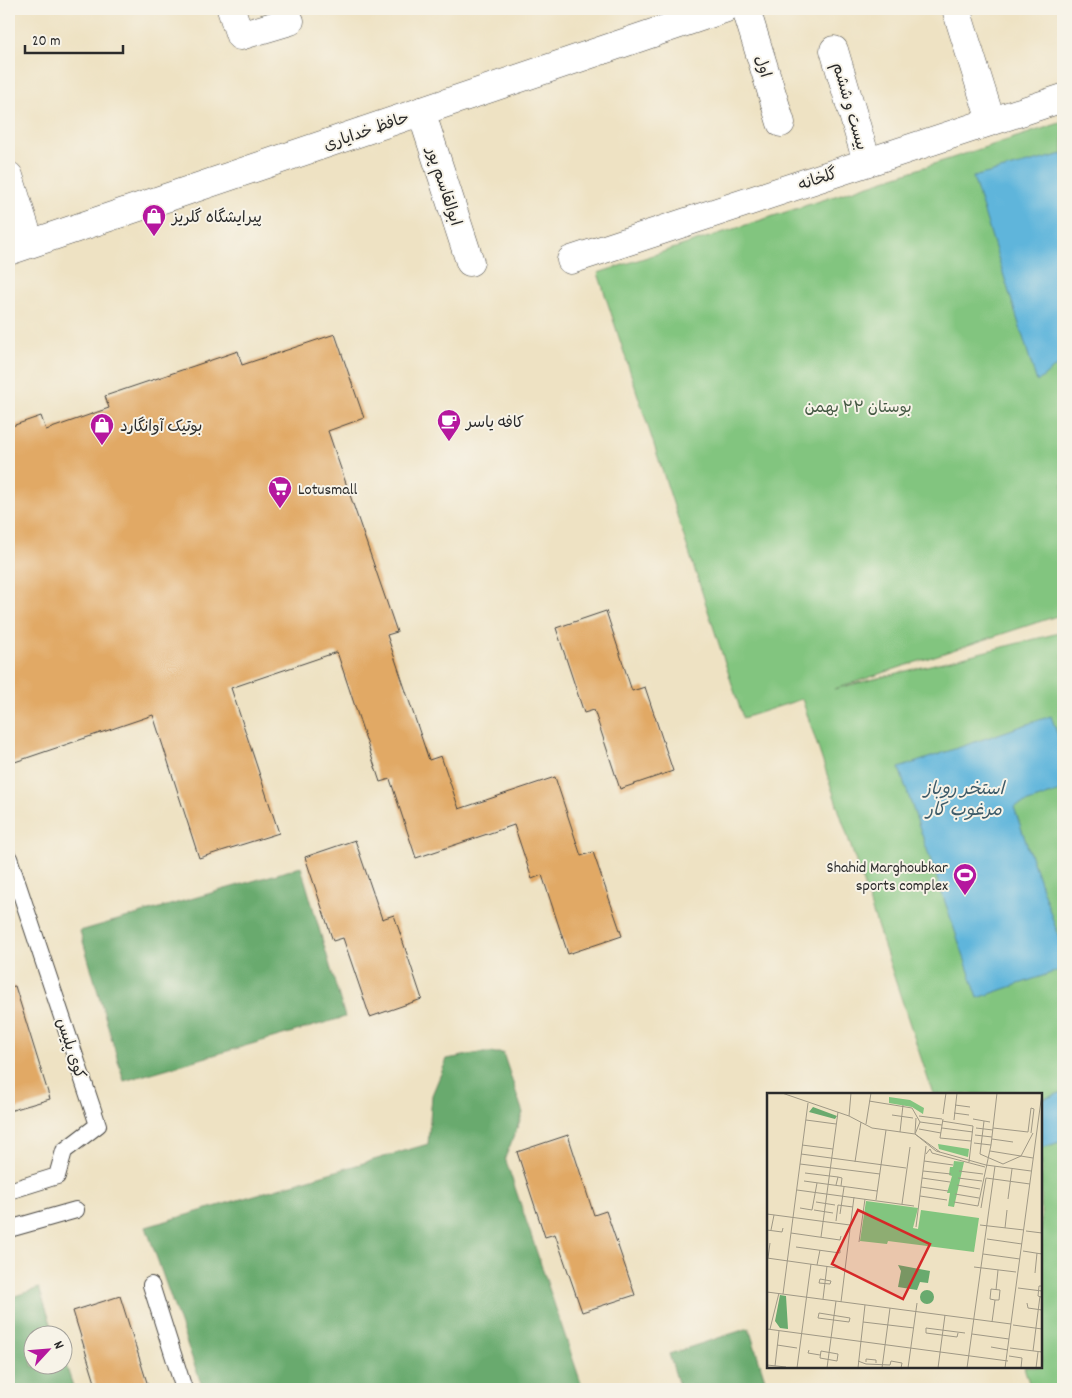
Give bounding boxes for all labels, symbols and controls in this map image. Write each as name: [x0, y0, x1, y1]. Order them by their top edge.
scale bar: [25, 22, 122, 54]
text: 20 m: [32, 31, 60, 53]
street label: اول: [747, 53, 776, 81]
street label: بیست و ششم: [825, 60, 872, 153]
street label: حافظ خدایاری: [321, 107, 413, 158]
street label: ابوالقاسم پور: [418, 142, 466, 229]
street label: گلخانه: [795, 163, 841, 198]
shop icon: پیرایشگاه گلریز: [141, 203, 167, 237]
place label: پیرایشگاه گلریز: [170, 207, 262, 230]
park label: بوستان ۲۲ بهمن: [804, 397, 912, 420]
cafe icon: کافه یاسر: [436, 408, 462, 442]
shop icon: بوتیک آوانگارد: [89, 412, 115, 446]
place label: کافه یاسر: [464, 412, 524, 435]
place label: بوتیک آوانگارد: [120, 416, 202, 439]
supermarket icon: Lotusmall: [267, 475, 293, 509]
place label: Lotusmall: [298, 479, 358, 502]
water label: استخر روباز مرغوب کار: [922, 778, 1007, 824]
place label: Shahid Marghoubkar sports complex: [827, 857, 948, 898]
sports icon: Shahid Marghoubkar sports complex: [952, 862, 978, 896]
street label: کوی پلیس: [49, 1015, 90, 1082]
inset map: [767, 1093, 1042, 1368]
north arrow: [22, 1326, 72, 1376]
text: N: [47, 1338, 68, 1353]

